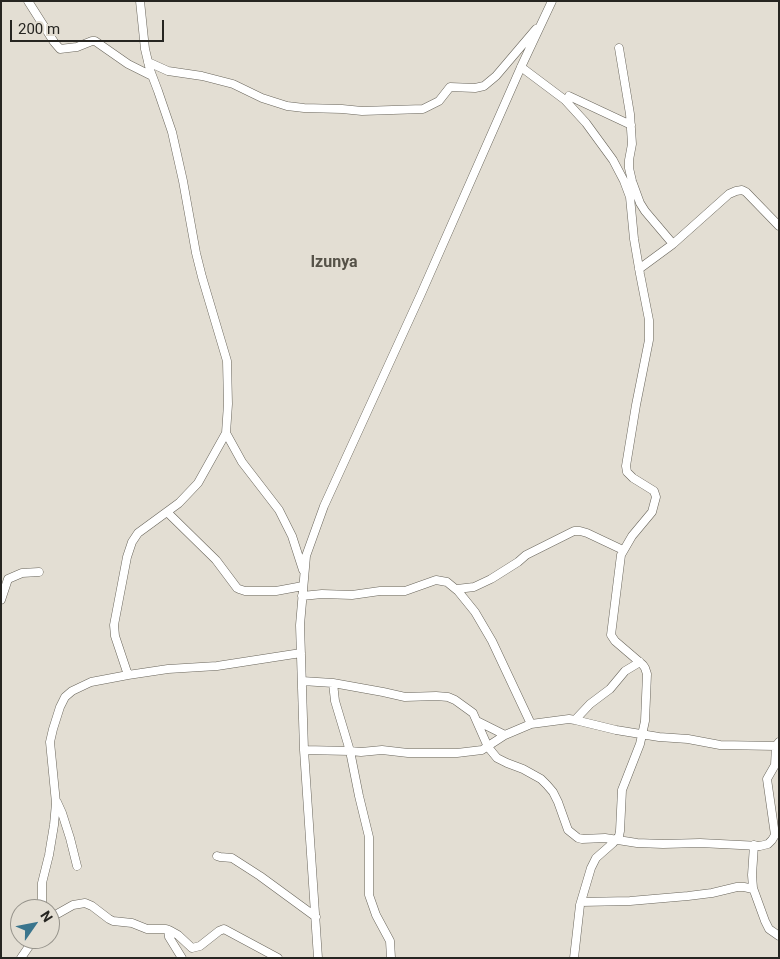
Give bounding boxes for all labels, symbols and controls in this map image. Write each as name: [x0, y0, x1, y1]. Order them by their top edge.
scale bar: [12, 10, 166, 42]
text: 200 m: [18, 20, 60, 38]
district label: Izunya: [310, 253, 358, 273]
north arrow: [10, 899, 60, 949]
text: N: [37, 908, 56, 925]

